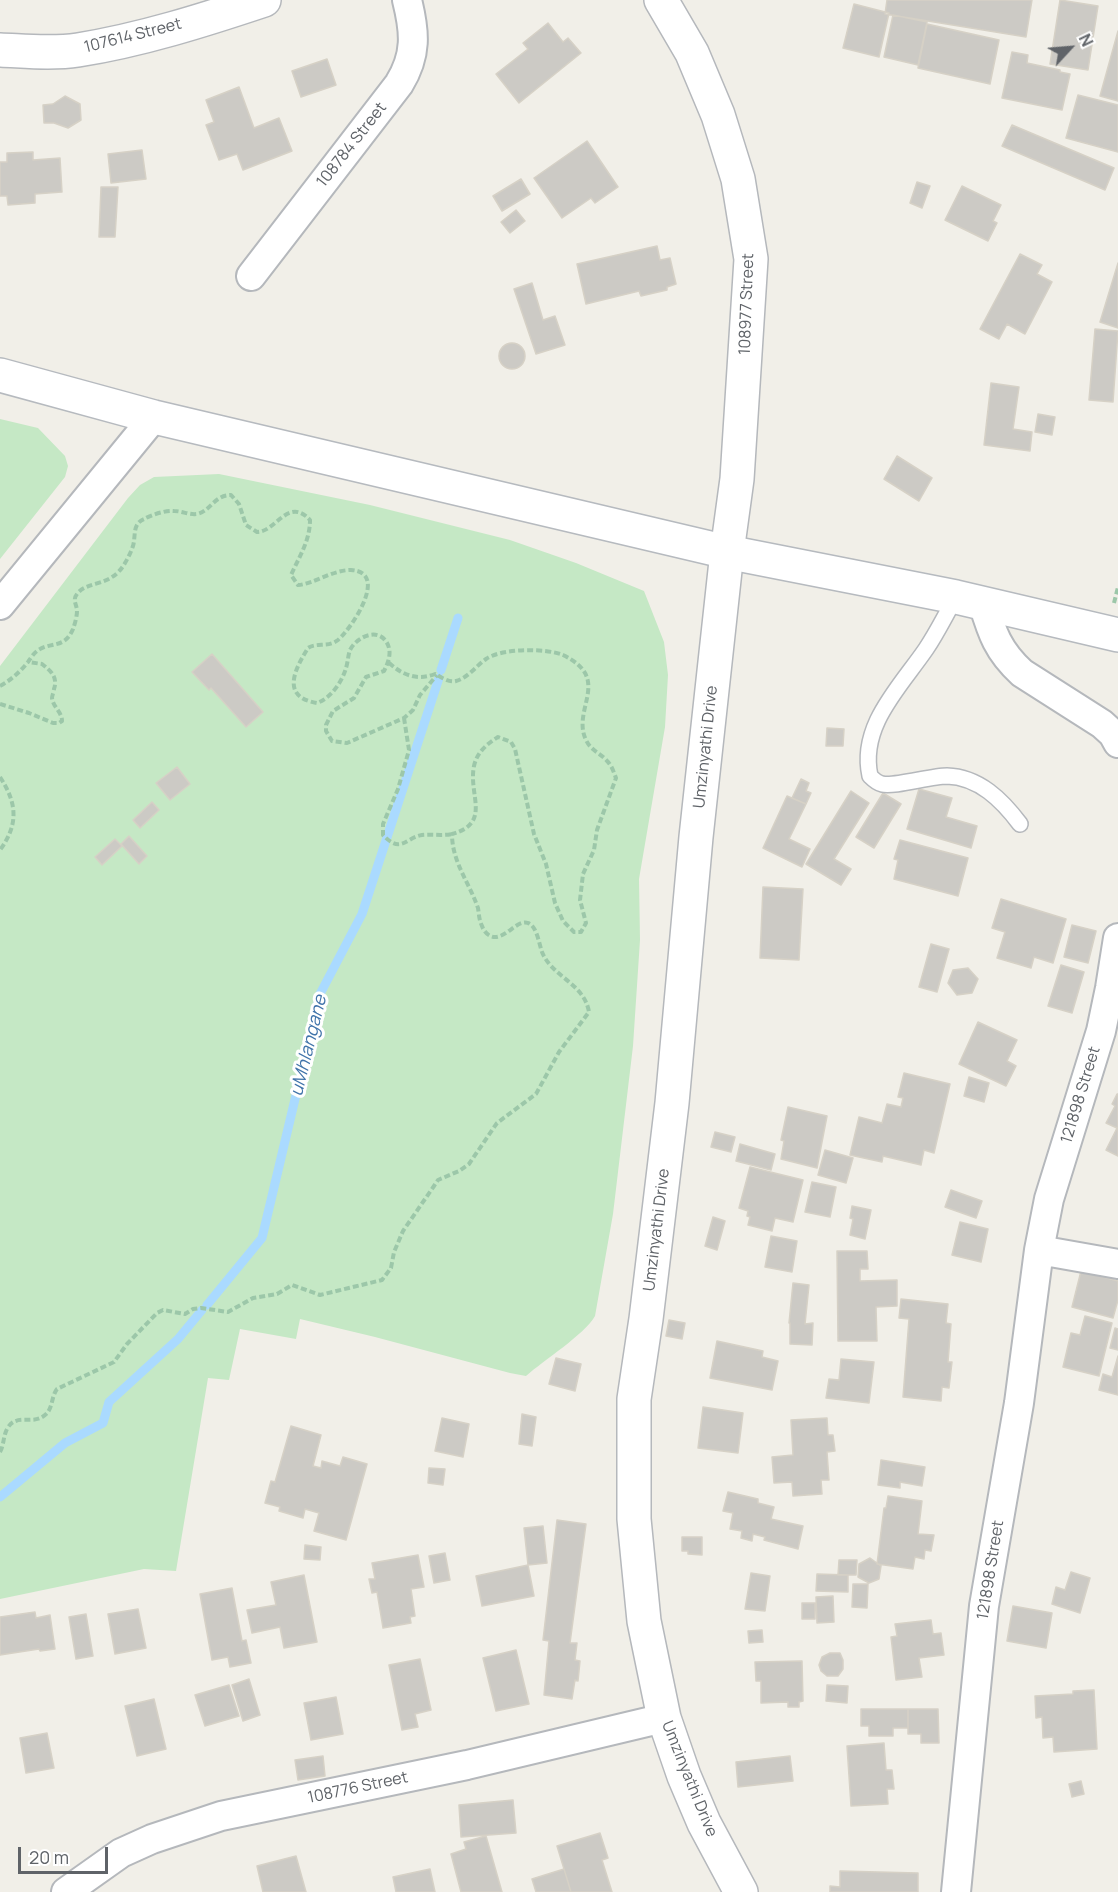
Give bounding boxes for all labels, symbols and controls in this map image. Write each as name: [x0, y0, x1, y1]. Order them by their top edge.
street label: 107614 Street: [82, 15, 184, 57]
north arrow: [1040, 18, 1100, 78]
text: N: [1074, 30, 1099, 50]
street label: 108784 Street: [313, 99, 391, 191]
street label: 108977 Street: [736, 253, 758, 355]
street label: Umzinyathi Drive: [690, 685, 722, 809]
water label: uMhlangane: [286, 993, 332, 1099]
street label: 121898 Street: [1057, 1044, 1105, 1146]
street label: Umzinyathi Drive: [640, 1168, 674, 1292]
street label: 121898 Street: [974, 1519, 1008, 1621]
street label: Umzinyathi Drive: [657, 1718, 721, 1840]
street label: 108776 Street: [306, 1768, 410, 1808]
scale bar: [21, 1835, 111, 1873]
text: 20 m: [29, 1845, 69, 1869]

